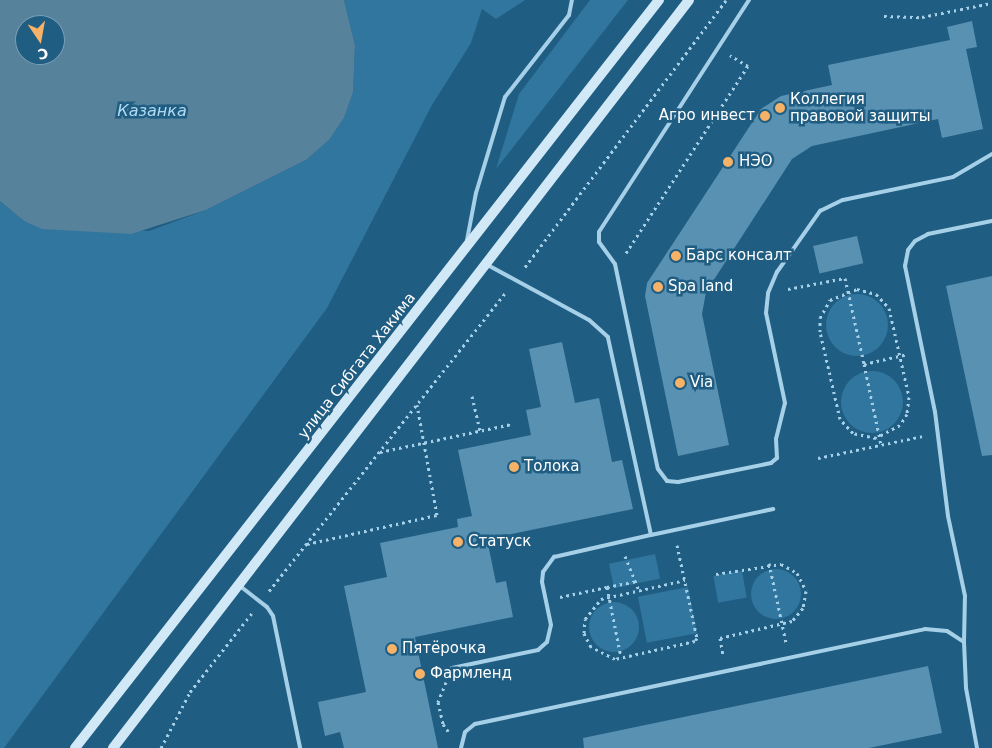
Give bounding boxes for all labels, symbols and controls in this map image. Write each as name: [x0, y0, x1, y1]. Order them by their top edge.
north arrow: [15, 15, 65, 65]
text: С: [36, 45, 50, 63]
place label: Коллегия правовой защиты: [790, 90, 931, 125]
water label: Казанка: [117, 101, 187, 121]
marker: Коллегия правовой защиты: [774, 102, 786, 114]
place label: Агро инвест: [659, 107, 755, 125]
marker: Агро инвест: [759, 110, 771, 122]
place label: НЭО: [739, 153, 773, 171]
marker: НЭО: [721, 155, 735, 169]
place label: Барс консалт: [686, 247, 792, 265]
marker: Барс консалт: [670, 250, 682, 262]
place label: Spa land: [668, 278, 733, 296]
marker: Spa land: [652, 281, 664, 293]
street label: улица Сибгата Хакима: [294, 289, 420, 443]
place label: Via: [690, 374, 713, 392]
marker: Via: [674, 377, 686, 389]
place label: Толока: [524, 458, 579, 476]
marker: Толока: [508, 461, 520, 473]
place label: Статуск: [468, 533, 531, 551]
marker: Статуск: [452, 536, 464, 548]
place label: Пятёрочка: [402, 640, 486, 658]
marker: Пятёрочка: [386, 643, 398, 655]
place label: Фармленд: [430, 665, 512, 683]
marker: Фармленд: [414, 668, 426, 680]

